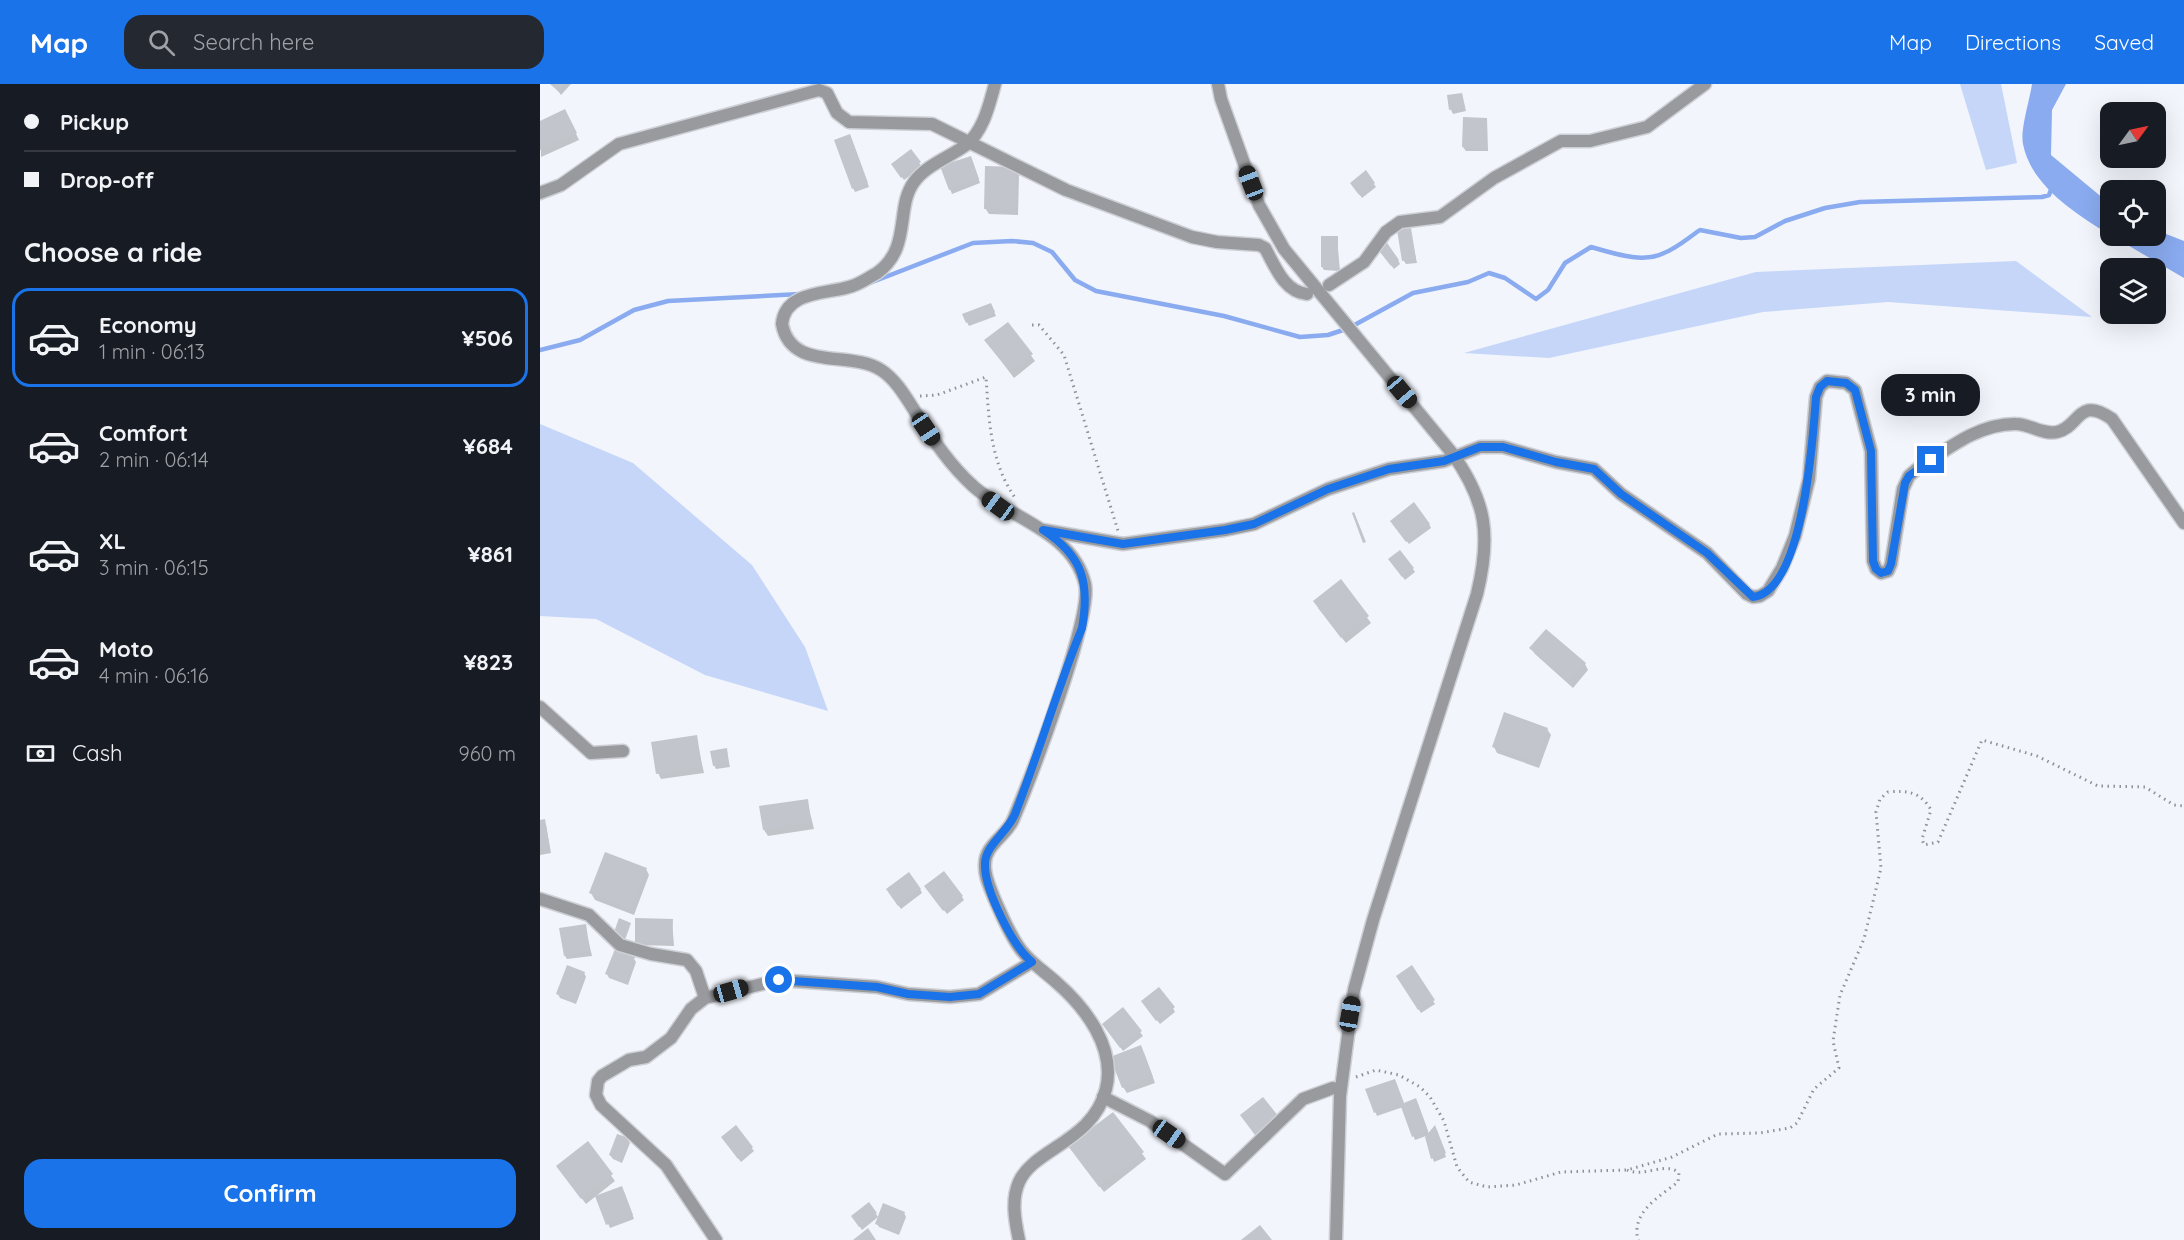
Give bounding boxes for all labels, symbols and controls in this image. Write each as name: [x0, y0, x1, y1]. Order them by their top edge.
search box: [124, 15, 544, 69]
text: Map: [30, 25, 88, 60]
icon: search: [145, 26, 178, 59]
text: Search here: [193, 28, 315, 56]
text: Map: [1889, 29, 1932, 55]
text: Directions: [1965, 29, 2061, 55]
text: Saved: [2094, 29, 2154, 55]
north arrow: [2100, 102, 2166, 168]
map controls: [2100, 102, 2166, 324]
text: Pickup: [60, 108, 129, 136]
car: [1236, 163, 1266, 203]
text: Drop-off: [60, 166, 154, 194]
button: locate: [2100, 180, 2166, 246]
text: Choose a ride: [24, 235, 202, 269]
button: layers: [2100, 258, 2166, 324]
icon: car: [27, 311, 81, 365]
text: Economy: [99, 311, 197, 339]
text: ¥506: [462, 324, 513, 352]
text: 1 min · 06:13: [99, 339, 205, 364]
car: [1384, 372, 1420, 412]
callout: 3 min: [1882, 373, 1980, 415]
text: 3 min: [1905, 382, 1956, 407]
car: [908, 409, 944, 449]
icon: car: [27, 419, 81, 473]
text: Comfort: [99, 419, 188, 447]
text: ¥684: [463, 432, 513, 460]
route end: [1917, 446, 1944, 473]
text: 2 min · 06:14: [99, 447, 208, 472]
car: [978, 488, 1018, 524]
icon: car: [27, 527, 81, 581]
text: XL: [99, 527, 126, 555]
text: ¥861: [468, 540, 513, 568]
text: 3 min · 06:15: [99, 555, 209, 580]
icon: car: [27, 635, 81, 689]
text: Moto: [99, 635, 153, 663]
text: ¥823: [463, 648, 513, 676]
text: 4 min · 06:16: [99, 663, 208, 688]
icon: cash: [24, 737, 57, 770]
text: Cash: [72, 739, 123, 767]
text: 960 m: [458, 741, 516, 766]
route start: [765, 966, 792, 993]
car: [711, 977, 751, 1005]
car: [1338, 995, 1362, 1033]
car: [1149, 1116, 1189, 1152]
button: Confirm: [24, 1159, 516, 1228]

